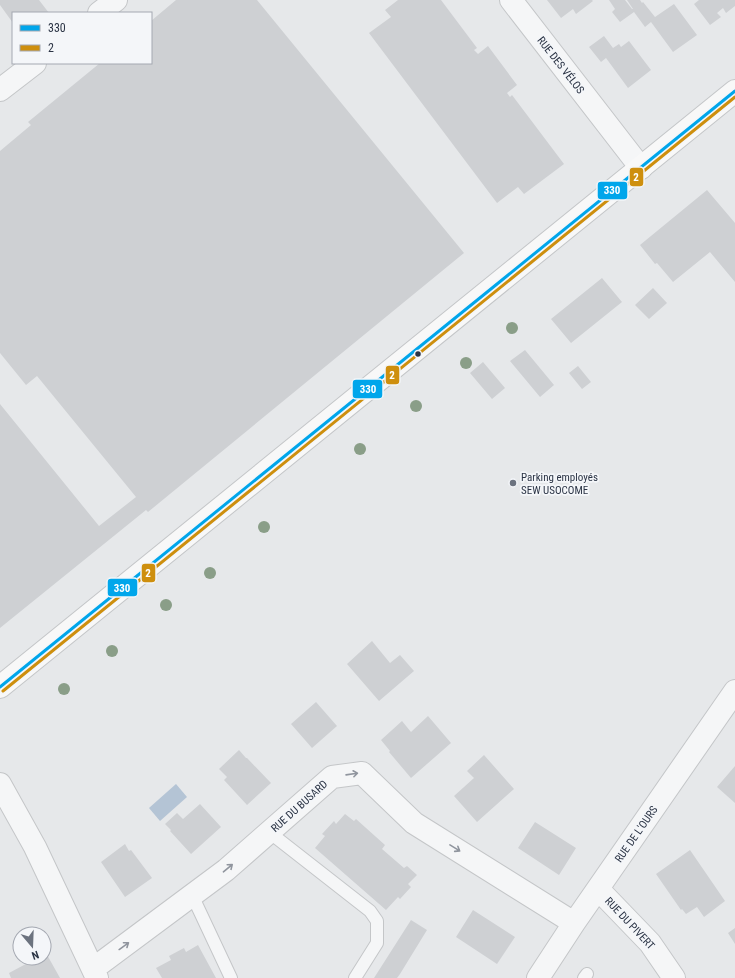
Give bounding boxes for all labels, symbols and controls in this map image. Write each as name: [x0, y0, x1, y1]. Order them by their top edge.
legend: [12, 12, 152, 64]
text: 330: [48, 21, 66, 35]
street label: RUE DES VÉLOS: [534, 34, 587, 97]
text: 2: [48, 41, 54, 55]
line badge: 2: [629, 167, 644, 187]
text: 2: [633, 171, 639, 184]
line badge: 330: [597, 181, 628, 200]
text: 330: [604, 184, 621, 197]
unlabelled marker: [413, 349, 423, 359]
line badge: 2: [385, 365, 400, 385]
text: 2: [389, 369, 395, 382]
line badge: 330: [352, 379, 383, 399]
text: 330: [360, 383, 377, 396]
place label: Parking employés SEW USOCOME: [521, 471, 598, 497]
marker: Parking employés SEW USOCOME: [508, 478, 518, 488]
line badge: 2: [141, 563, 156, 583]
text: 2: [145, 567, 151, 580]
line badge: 330: [107, 578, 138, 597]
text: 330: [114, 582, 131, 595]
one-way arrow: [345, 770, 358, 778]
street label: RUE DU BUSARD: [268, 778, 330, 835]
street label: RUE DE L'OURS: [612, 803, 661, 865]
one-way arrow: [449, 844, 460, 852]
one-way arrow: [223, 864, 234, 873]
street label: RUE DU PIVERT: [602, 895, 657, 952]
north arrow: [12, 926, 52, 966]
one-way arrow: [118, 942, 129, 950]
text: N: [30, 948, 40, 962]

